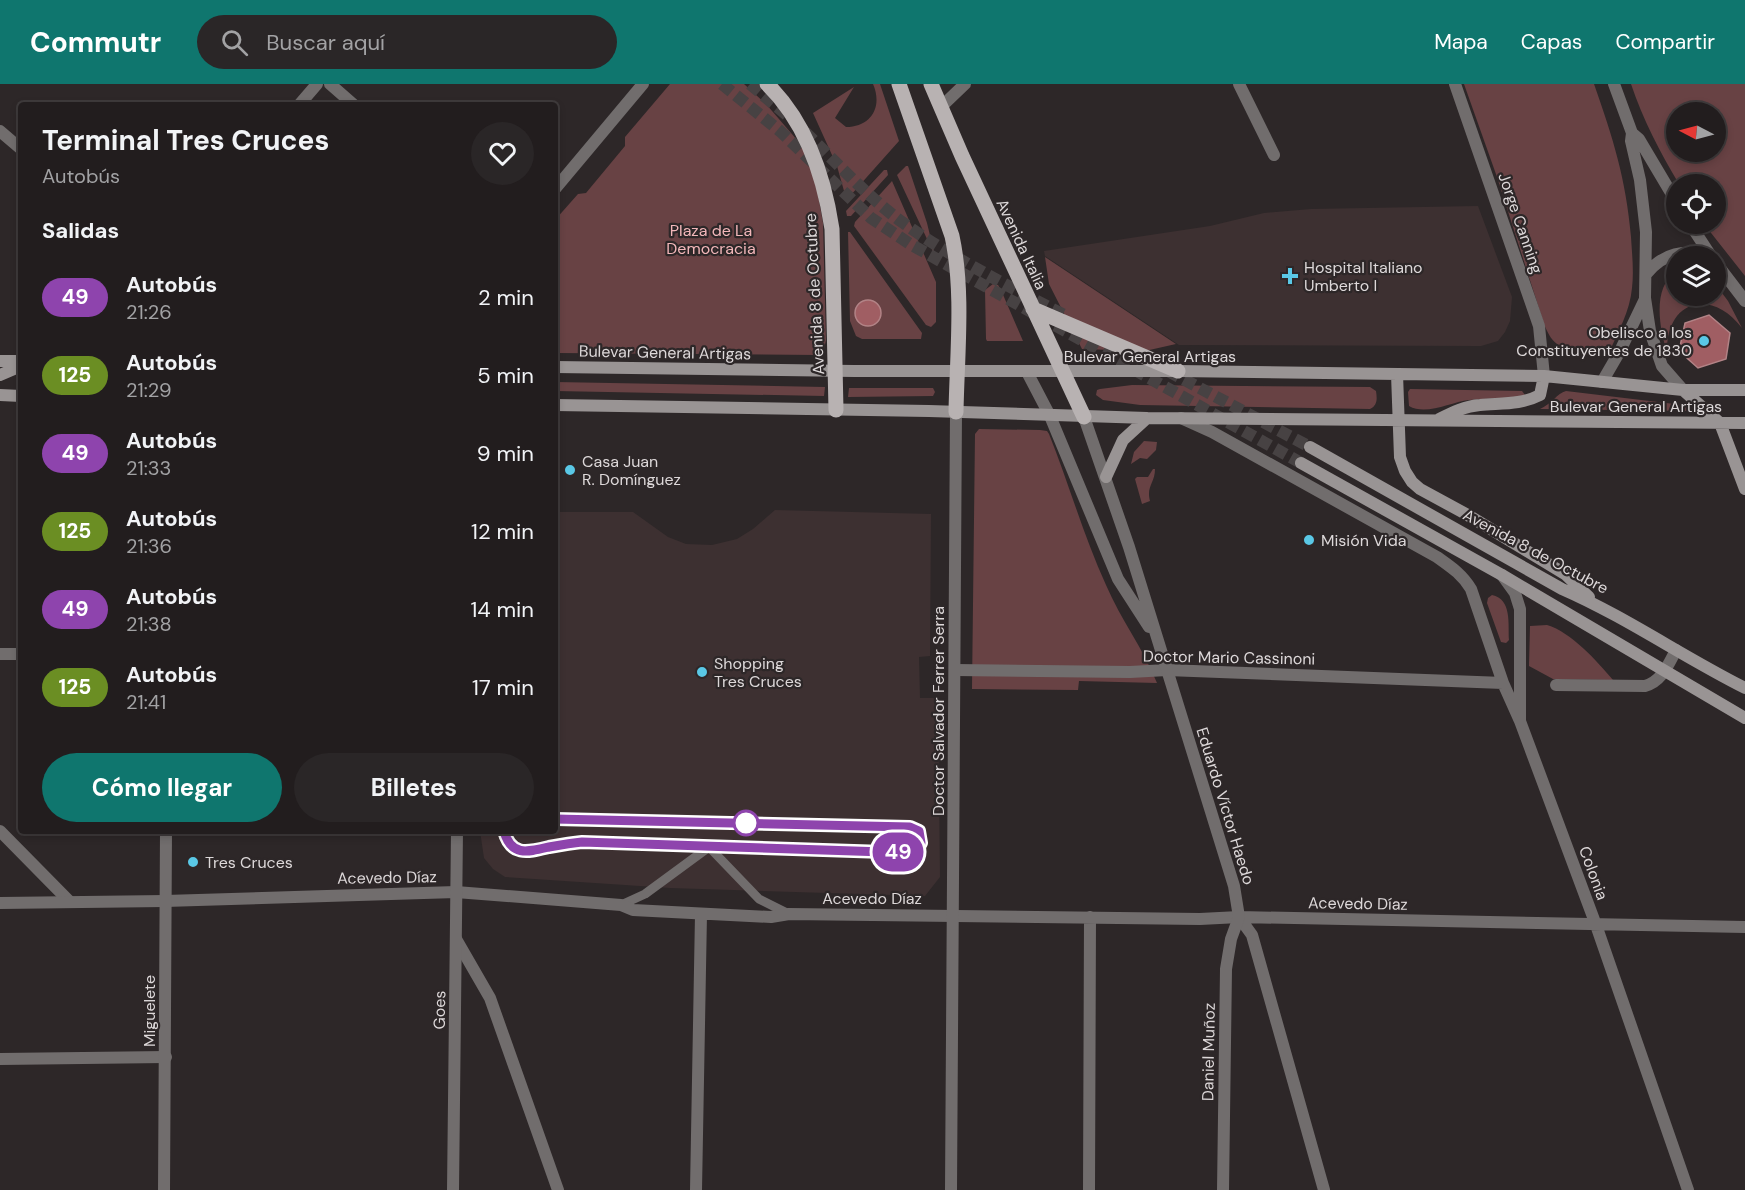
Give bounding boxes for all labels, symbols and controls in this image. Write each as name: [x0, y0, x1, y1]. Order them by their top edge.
search box: [197, 15, 617, 69]
text: Commutr: [30, 24, 161, 61]
icon: search: [218, 26, 251, 59]
text: Buscar aquí: [266, 28, 385, 57]
text: Mapa: [1434, 28, 1488, 56]
text: Capas: [1521, 28, 1582, 56]
text: Compartir: [1615, 28, 1715, 56]
north arrow: [1666, 102, 1726, 162]
map controls: [1666, 102, 1726, 306]
text: Terminal Tres Cruces: [42, 122, 329, 159]
button: heart: [471, 122, 534, 185]
text: Autobús: [42, 163, 120, 189]
street label: Jorge Canning: [1493, 170, 1548, 277]
button: locate: [1666, 174, 1726, 234]
street label: Avenida Italia: [991, 195, 1052, 293]
street label: Avenida 8 de Octubre: [800, 213, 829, 375]
text: Salidas: [42, 216, 119, 245]
park label: Plaza de La Democracia: [666, 220, 756, 259]
button: layers: [1666, 246, 1726, 306]
place label: Hospital Italiano Umberto I: [1304, 257, 1423, 296]
marker: Hospital Italiano Umberto I: [1281, 267, 1299, 285]
text: Autobús: [126, 270, 217, 299]
text: 49: [62, 283, 89, 311]
text: 2 min: [478, 283, 534, 312]
text: 21:26: [126, 299, 172, 325]
place label: Obelisco a los Constituyentes de 1830: [1516, 322, 1692, 361]
marker: Obelisco a los Constituyentes de 1830: [1697, 334, 1711, 348]
street label: Bulevar General Artigas: [579, 340, 751, 365]
street label: Bulevar General Artigas: [1064, 346, 1236, 367]
text: Autobús: [126, 348, 217, 377]
text: 125: [59, 361, 91, 389]
text: 5 min: [477, 361, 534, 390]
text: 21:29: [126, 377, 172, 403]
street label: Bulevar General Artigas: [1550, 396, 1722, 417]
text: Autobús: [126, 426, 217, 455]
text: 49: [62, 439, 89, 467]
text: 9 min: [477, 439, 534, 468]
place label: Casa Juan R. Domínguez: [582, 451, 681, 490]
text: 21:33: [126, 455, 171, 481]
marker: Casa Juan R. Domínguez: [563, 463, 577, 477]
text: Autobús: [126, 504, 217, 533]
street label: Avenida 8 de Octubre: [1459, 504, 1612, 599]
text: 125: [59, 517, 91, 545]
text: 12 min: [471, 517, 534, 546]
place label: Misión Vida: [1321, 530, 1406, 551]
text: 21:36: [126, 533, 172, 559]
marker: Misión Vida: [1302, 533, 1316, 547]
text: Autobús: [126, 582, 217, 611]
text: 49: [62, 595, 89, 623]
text: 14 min: [470, 595, 534, 624]
street label: Doctor Salvador Ferrer Serra: [928, 606, 949, 816]
text: 21:38: [126, 611, 172, 637]
street label: Doctor Mario Cassinoni: [1143, 645, 1315, 670]
place label: Shopping Tres Cruces: [714, 653, 802, 692]
text: Autobús: [126, 660, 217, 689]
marker: Shopping Tres Cruces: [695, 665, 709, 679]
text: 125: [59, 673, 91, 701]
text: 17 min: [472, 673, 534, 702]
text: 21:41: [126, 689, 166, 715]
street label: Eduardo Víctor Haedo: [1192, 725, 1259, 887]
button: Cómo llegar: [42, 753, 282, 822]
button: Billetes: [294, 753, 534, 822]
unlabelled marker: [733, 810, 759, 836]
line badge: 49: [871, 832, 925, 872]
text: 49: [885, 838, 912, 866]
street label: Colonia: [1574, 843, 1613, 903]
place label: Tres Cruces: [205, 852, 293, 873]
marker: Tres Cruces: [186, 855, 200, 869]
street label: Acevedo Díaz: [337, 866, 437, 889]
street label: Acevedo Díaz: [822, 888, 922, 909]
street label: Acevedo Díaz: [1308, 892, 1408, 915]
street label: Miguelete: [139, 975, 160, 1047]
street label: Goes: [429, 990, 450, 1030]
street label: Daniel Muñoz: [1197, 1003, 1220, 1101]

